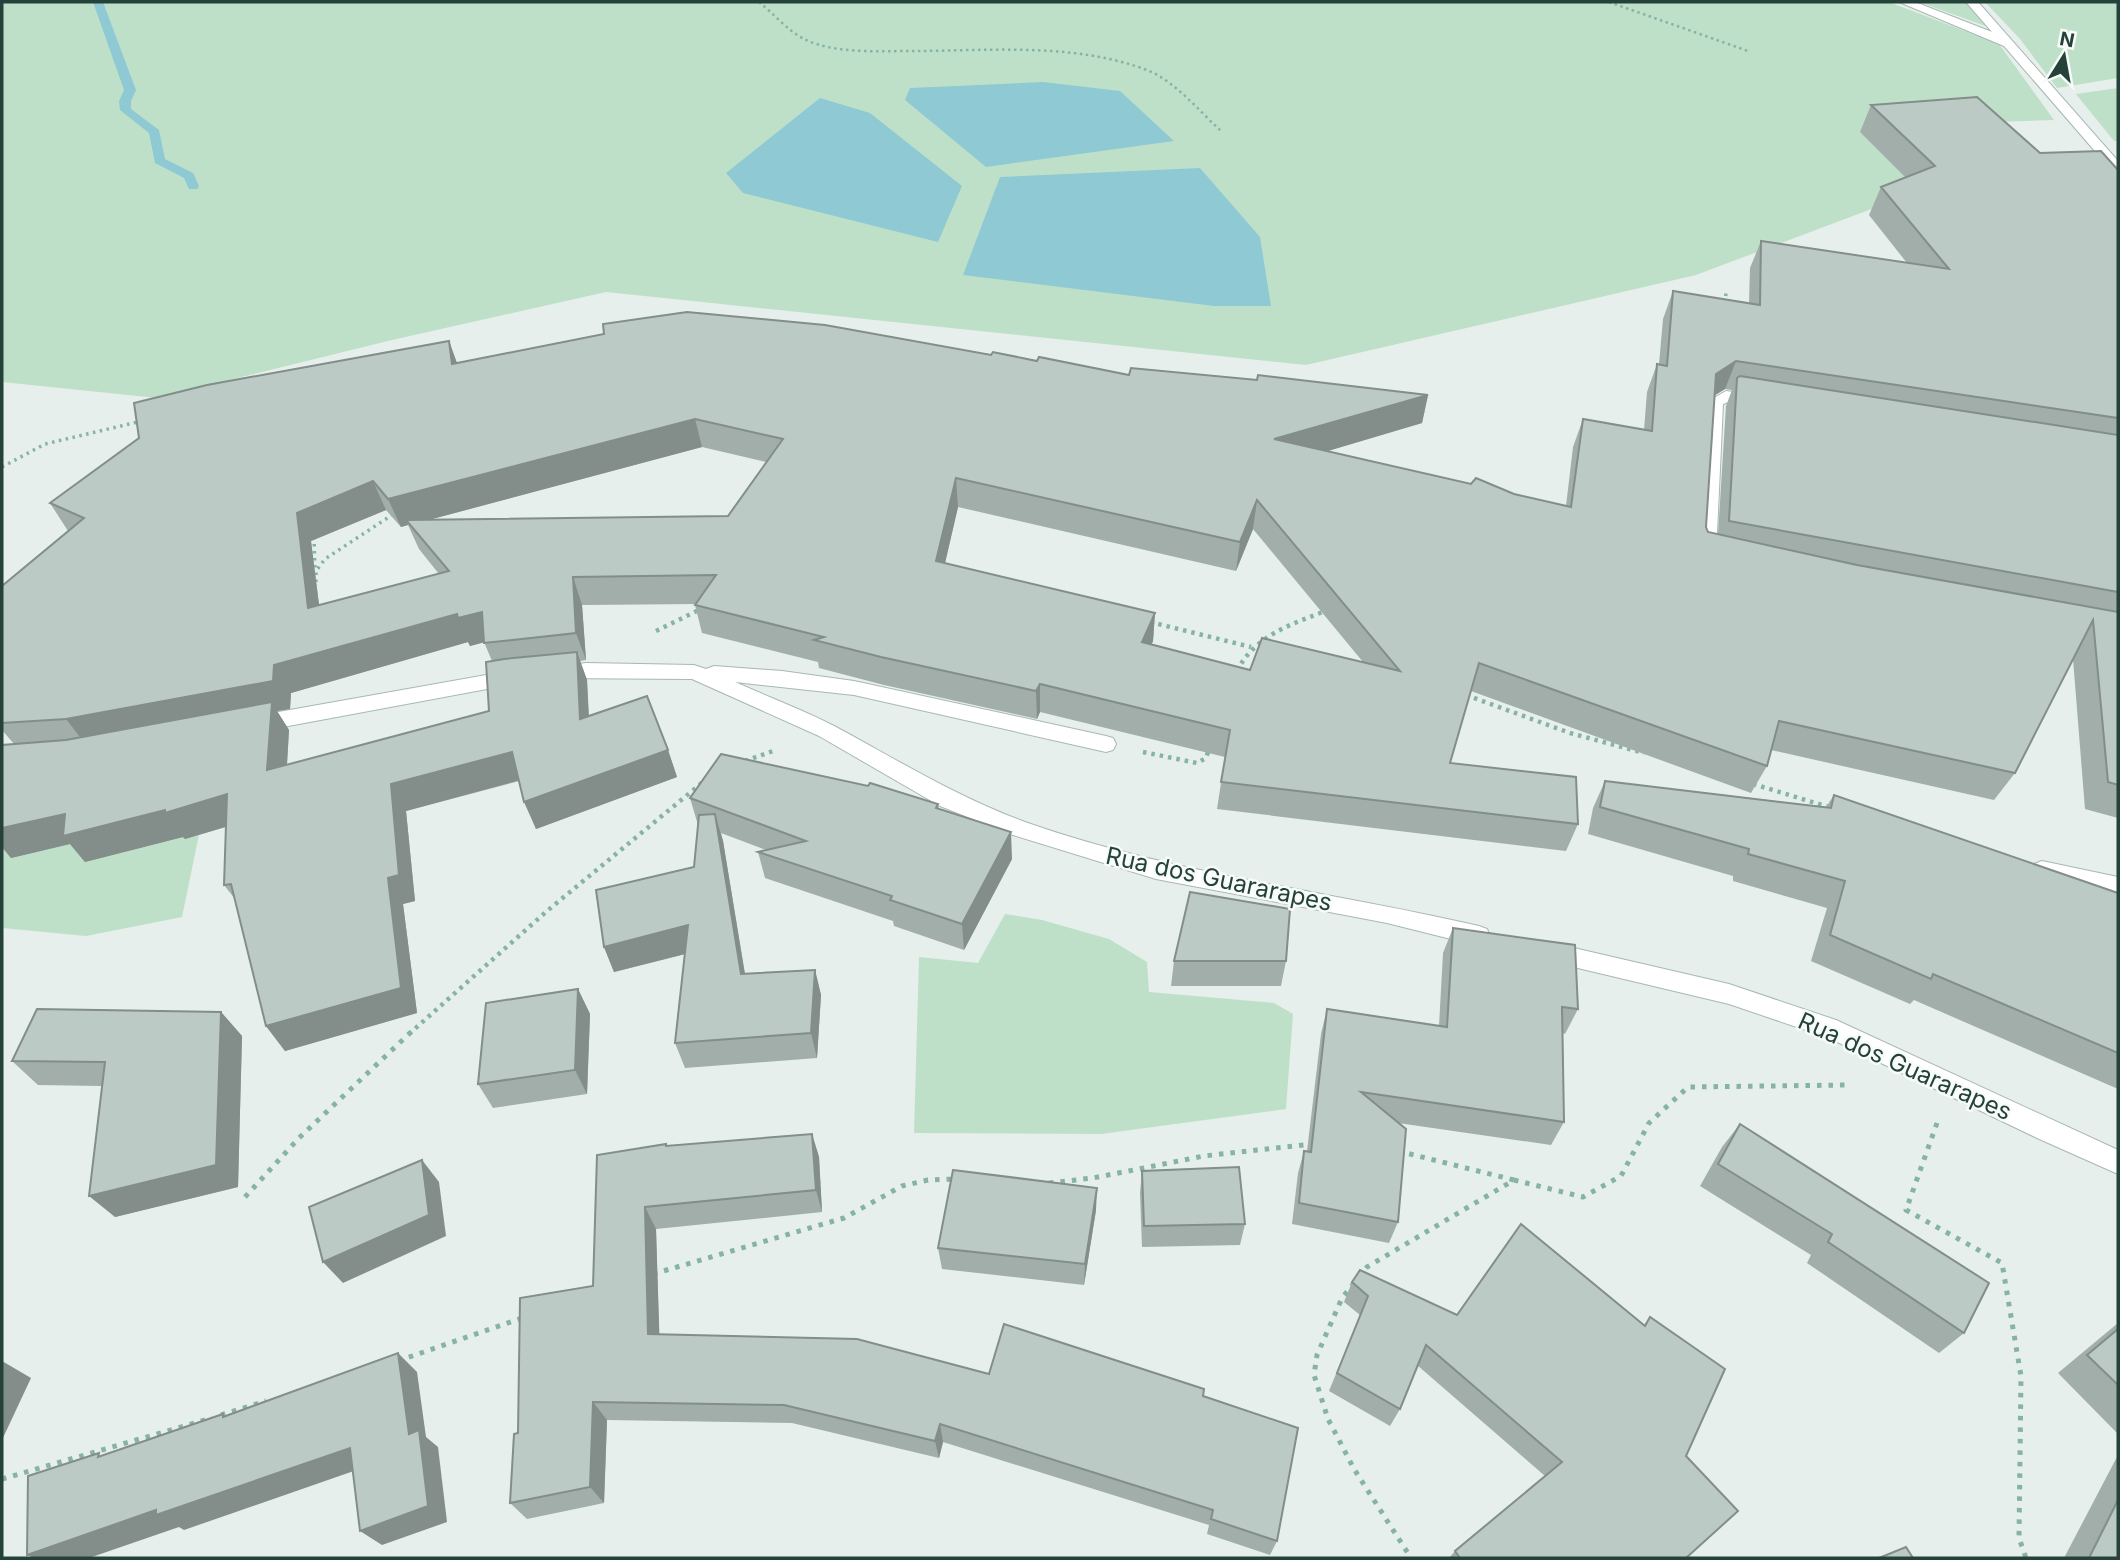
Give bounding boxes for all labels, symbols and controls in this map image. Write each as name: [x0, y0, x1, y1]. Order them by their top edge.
north arrow: [2029, 21, 2099, 91]
text: N: [2058, 27, 2076, 52]
street label: Rua dos Guararapes: [1103, 841, 1335, 917]
street label: Rua dos Guararapes: [1794, 1006, 2016, 1126]

